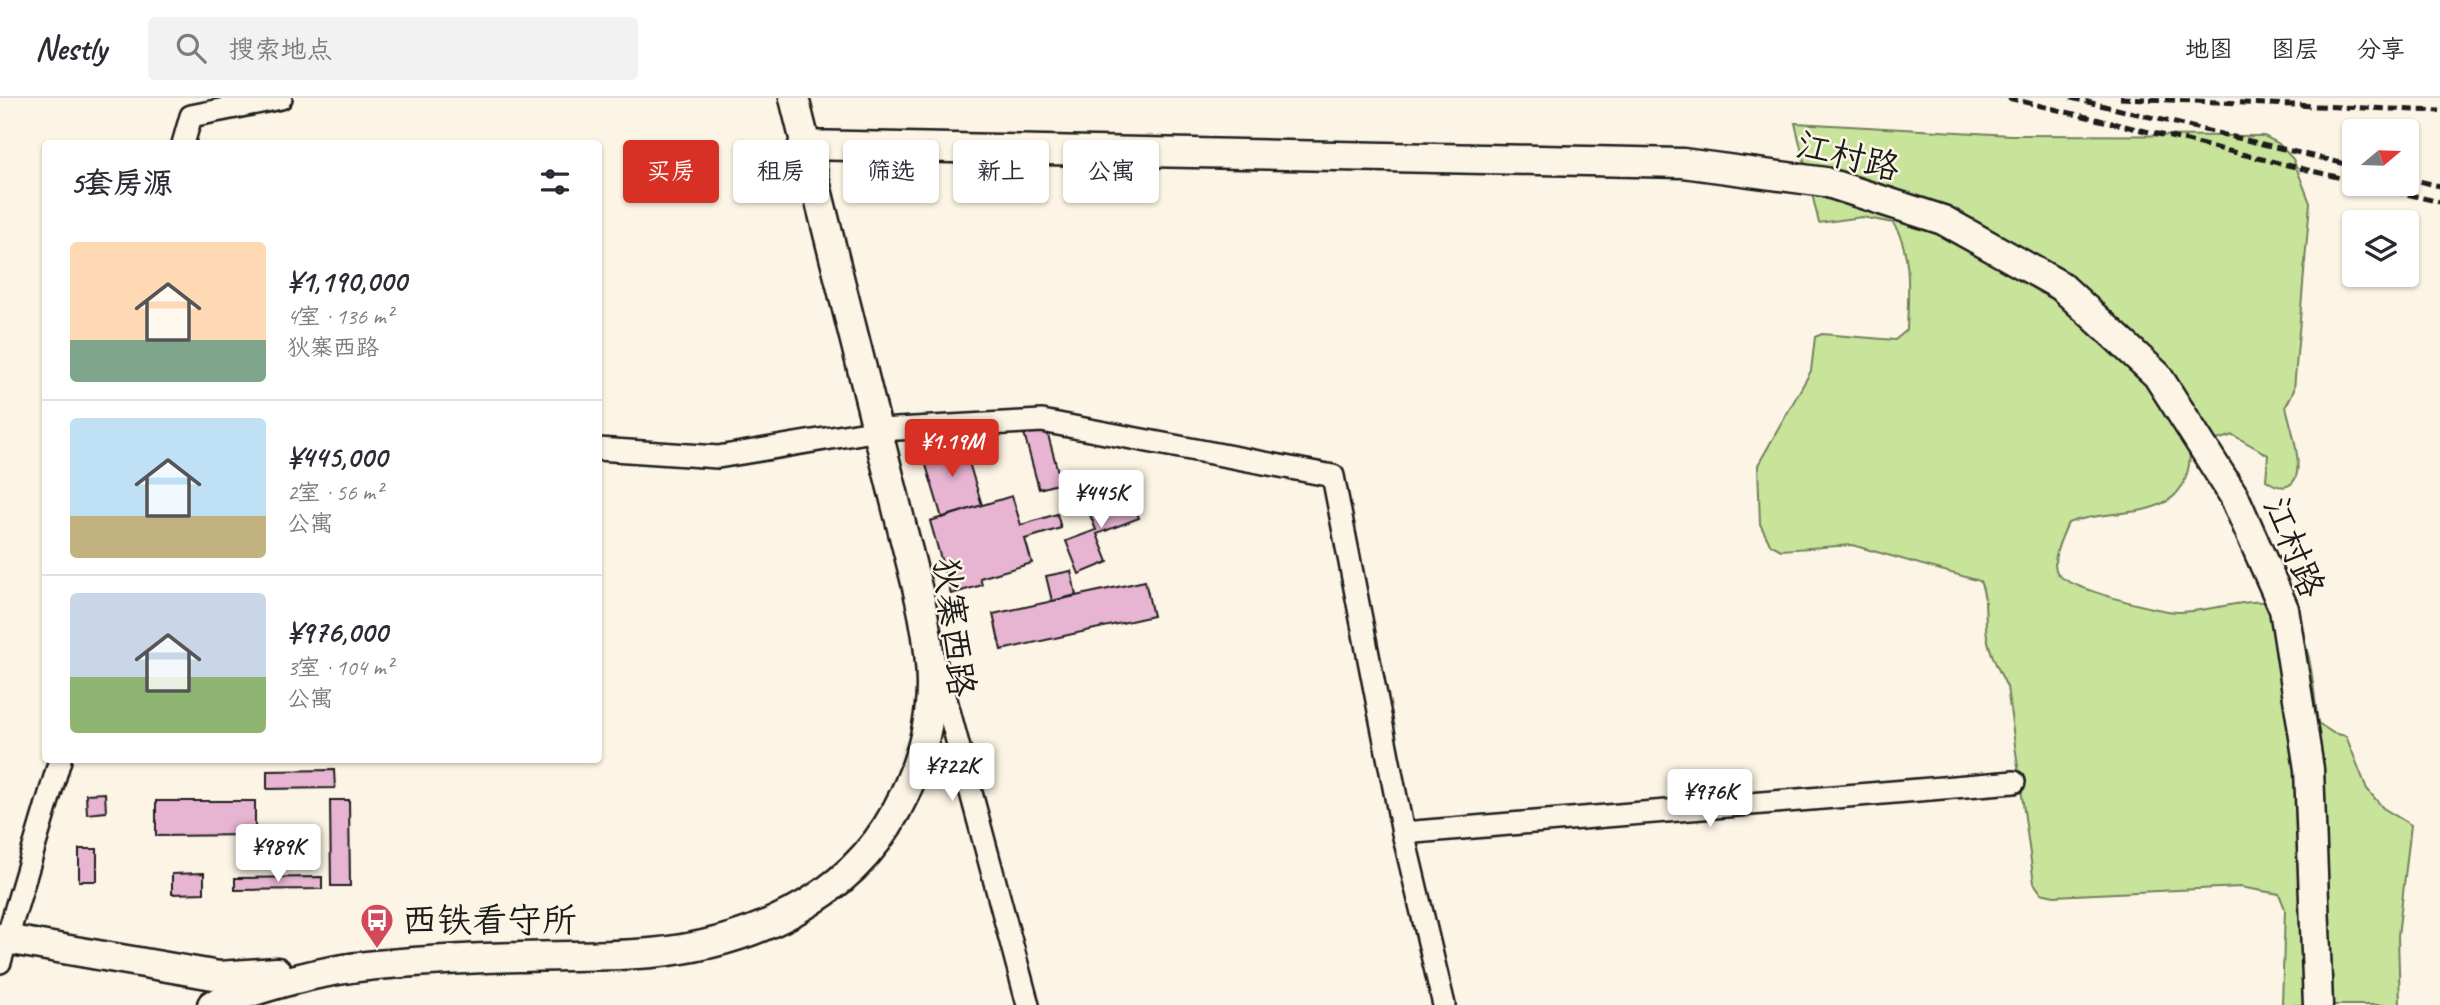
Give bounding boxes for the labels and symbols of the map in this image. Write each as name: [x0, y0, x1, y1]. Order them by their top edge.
north arrow: [2342, 119, 2418, 196]
street label: 江村路: [1792, 121, 1904, 191]
pin: ¥1.19M: [895, 420, 1009, 479]
pin: ¥445K: [1052, 470, 1150, 530]
street label: 江村路: [2253, 490, 2335, 604]
street label: 狄寨西路: [923, 555, 985, 699]
pin: ¥722K: [903, 744, 1001, 803]
pin: ¥976K: [1661, 770, 1759, 829]
pin: ¥989K: [229, 824, 327, 884]
place label: 西铁看守所: [402, 898, 577, 943]
bus stop icon: 西铁看守所: [358, 901, 396, 950]

